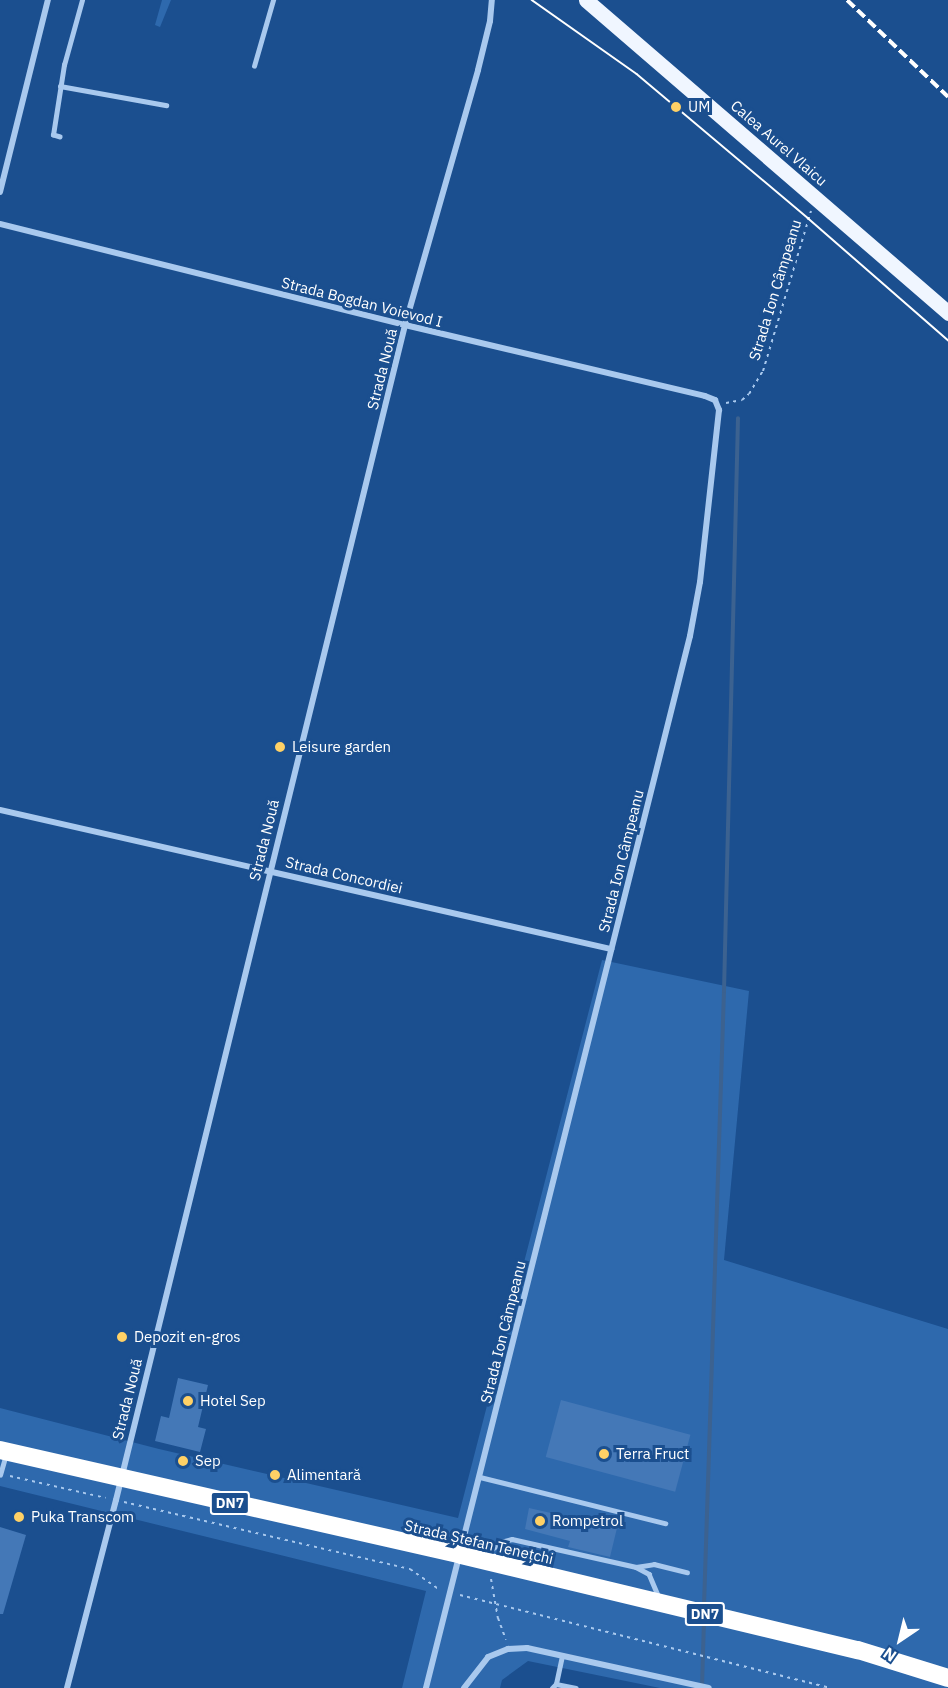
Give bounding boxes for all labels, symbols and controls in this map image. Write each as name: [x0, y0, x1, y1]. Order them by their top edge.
street label: Calea Aurel Vlaicu: [727, 96, 831, 190]
place label: UM: [688, 98, 710, 116]
marker: UM: [669, 100, 683, 114]
street label: Strada Ion Câmpeanu: [745, 217, 805, 363]
street label: Strada Bogdan Voievod I: [280, 273, 444, 331]
street label: Strada Nouă: [363, 326, 401, 412]
place label: Leisure garden: [292, 738, 391, 756]
marker: Leisure garden: [273, 740, 287, 754]
street label: Strada Ion Câmpeanu: [595, 788, 647, 934]
street label: Strada Nouă: [245, 797, 283, 883]
street label: Strada Concordiei: [284, 853, 404, 897]
street label: Strada Ion Câmpeanu: [477, 1259, 529, 1405]
place label: Depozit en-gros: [134, 1328, 241, 1346]
marker: Depozit en-gros: [115, 1330, 129, 1344]
street label: Strada Nouă: [108, 1356, 146, 1442]
place label: Hotel Sep: [200, 1392, 266, 1410]
marker: Hotel Sep: [181, 1394, 195, 1408]
place label: Terra Fruct: [616, 1445, 689, 1463]
marker: Terra Fruct: [597, 1447, 611, 1461]
place label: Sep: [195, 1452, 221, 1470]
marker: Sep: [176, 1454, 190, 1468]
place label: Alimentară: [287, 1466, 361, 1484]
marker: Alimentară: [268, 1468, 282, 1482]
road number: DN7: [209, 1492, 251, 1514]
place label: Puka Transcom: [31, 1508, 134, 1526]
marker: Puka Transcom: [12, 1510, 26, 1524]
place label: Rompetrol: [552, 1512, 623, 1530]
marker: Rompetrol: [533, 1514, 547, 1528]
street label: Strada Ștefan Tenețchi: [403, 1516, 555, 1568]
road number: DN7: [684, 1603, 726, 1625]
north arrow: [870, 1610, 930, 1670]
text: N: [879, 1643, 900, 1666]

